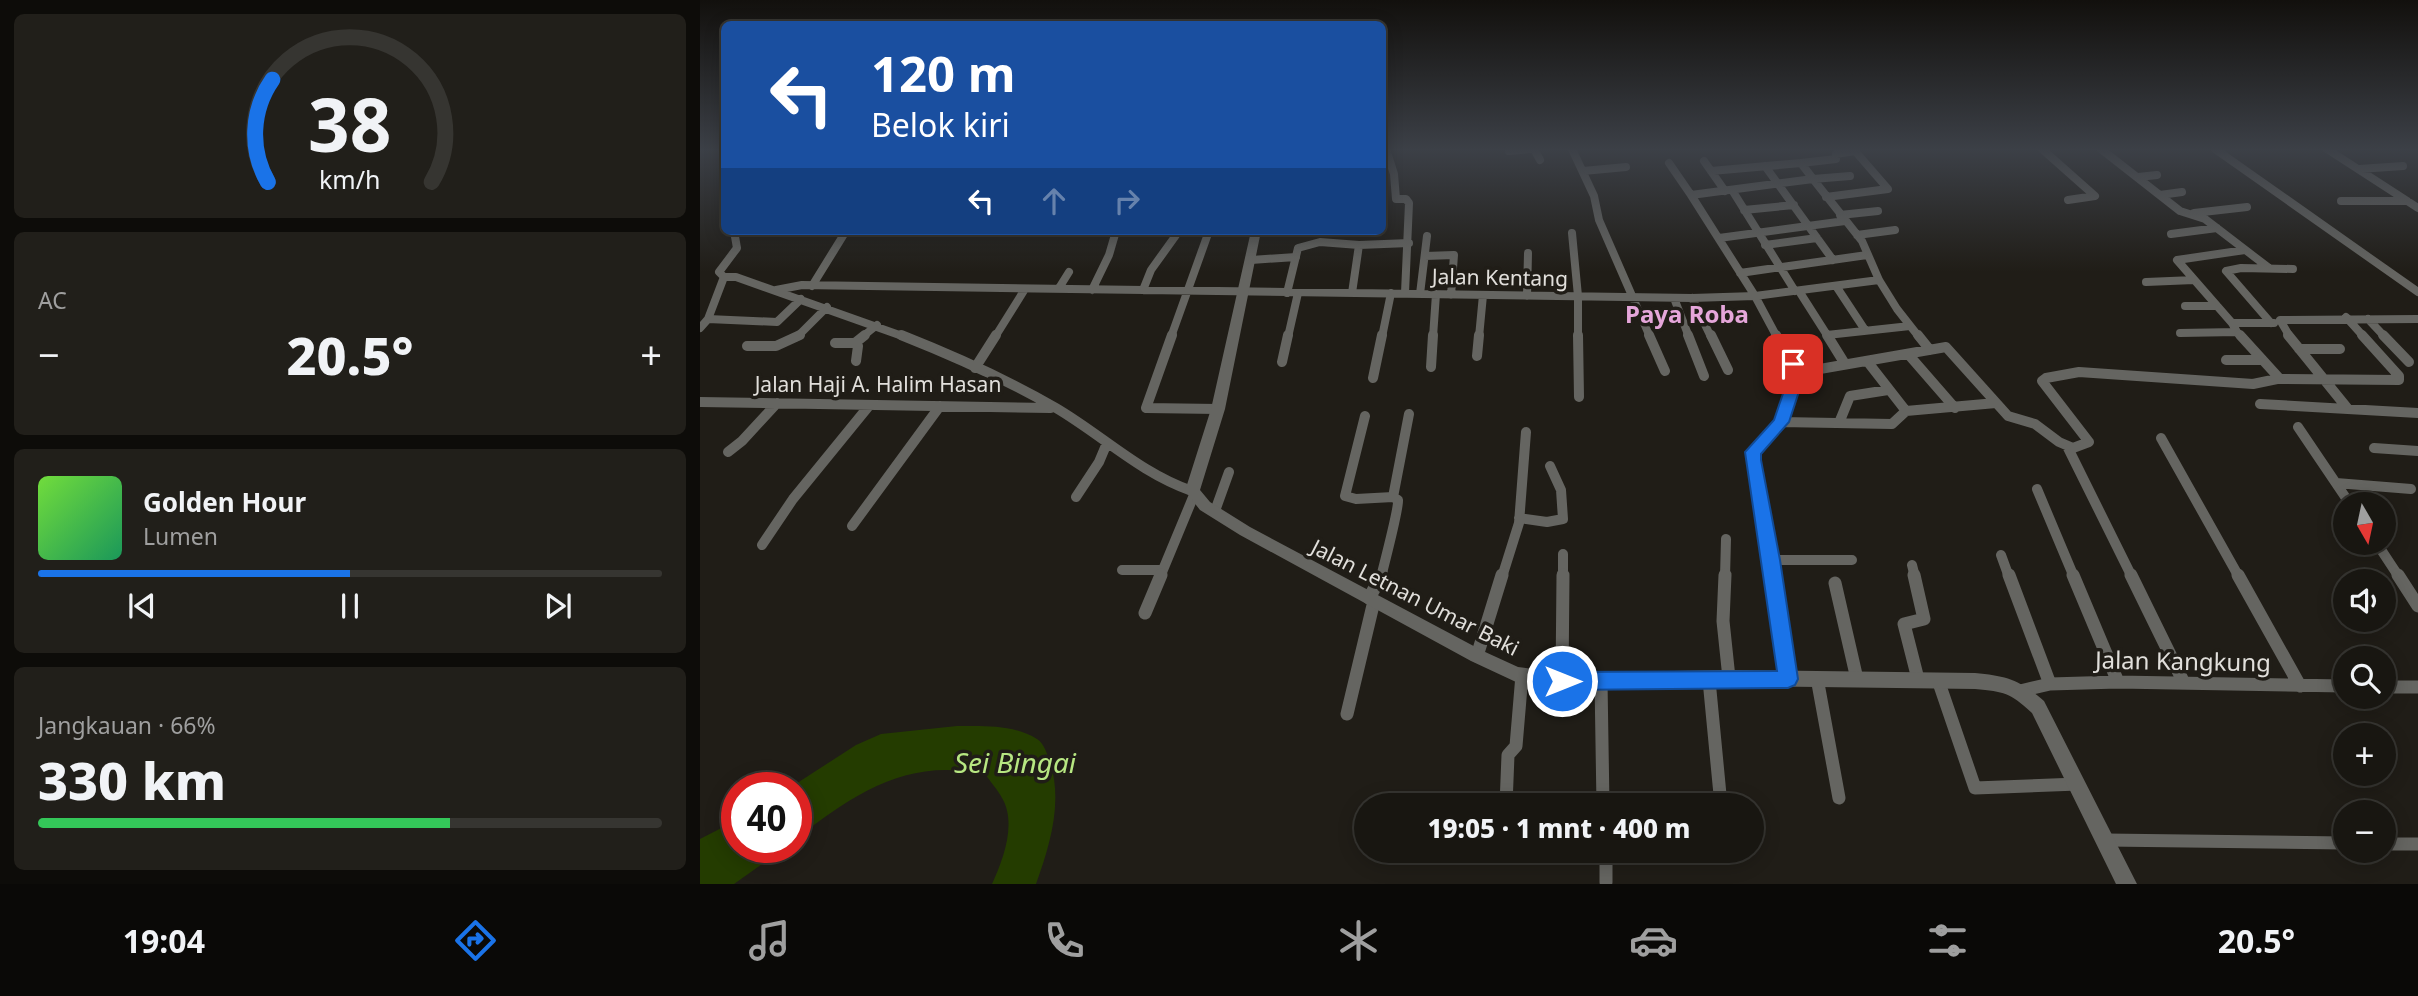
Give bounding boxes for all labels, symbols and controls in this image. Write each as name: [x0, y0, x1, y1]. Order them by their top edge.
text: 120 m: [871, 40, 1016, 106]
icon: left: [756, 49, 847, 140]
text: 38: [308, 74, 392, 173]
text: Belok kiri: [871, 103, 1010, 146]
text: km/h: [319, 162, 381, 196]
icon: left: [962, 182, 1000, 220]
icon: ahead: [1035, 182, 1073, 220]
icon: right: [1108, 182, 1146, 220]
street label: Jalan Kentang: [1430, 262, 1568, 292]
text: AC: [38, 284, 67, 316]
district label: Paya Roba: [1625, 297, 1749, 330]
text: 20.5°: [287, 319, 413, 390]
text: −: [38, 328, 60, 380]
text: +: [640, 328, 662, 380]
pin: [1763, 334, 1823, 394]
icon: arrive: [1774, 345, 1812, 383]
street label: Jalan Haji A. Halim Hasan: [753, 370, 1001, 398]
text: Golden Hour: [143, 484, 306, 520]
north arrow: [2333, 492, 2396, 555]
map controls: [2333, 492, 2396, 863]
text: Lumen: [143, 520, 218, 552]
street label: Jalan Letnan Umar Baki: [1305, 532, 1524, 662]
button: sound: [2333, 569, 2396, 632]
icon: previous: [123, 587, 161, 625]
icon: pause: [331, 587, 369, 625]
icon: next: [539, 587, 577, 625]
street label: Jalan Kangkung: [2093, 642, 2271, 679]
position arrow: [1525, 644, 1599, 718]
button: search: [2333, 646, 2396, 709]
text: Jangkauan · 66%: [38, 709, 216, 741]
button: +: [2333, 723, 2396, 786]
water label: Sei Bingai: [954, 743, 1077, 781]
text: 330 km: [38, 744, 226, 815]
speed limit sign: 40: [721, 772, 812, 863]
button: −: [2333, 800, 2396, 863]
text: 19:05 · 1 mnt · 400 m: [1427, 810, 1691, 846]
icon: directions: [451, 916, 500, 965]
icon: music: [745, 916, 794, 965]
icon: phone: [1040, 916, 1089, 965]
icon: climate: [1334, 916, 1383, 965]
icon: car: [1629, 916, 1678, 965]
icon: filters: [1923, 916, 1972, 965]
text: 19:04: [123, 919, 205, 962]
text: 20.5°: [2218, 919, 2295, 962]

